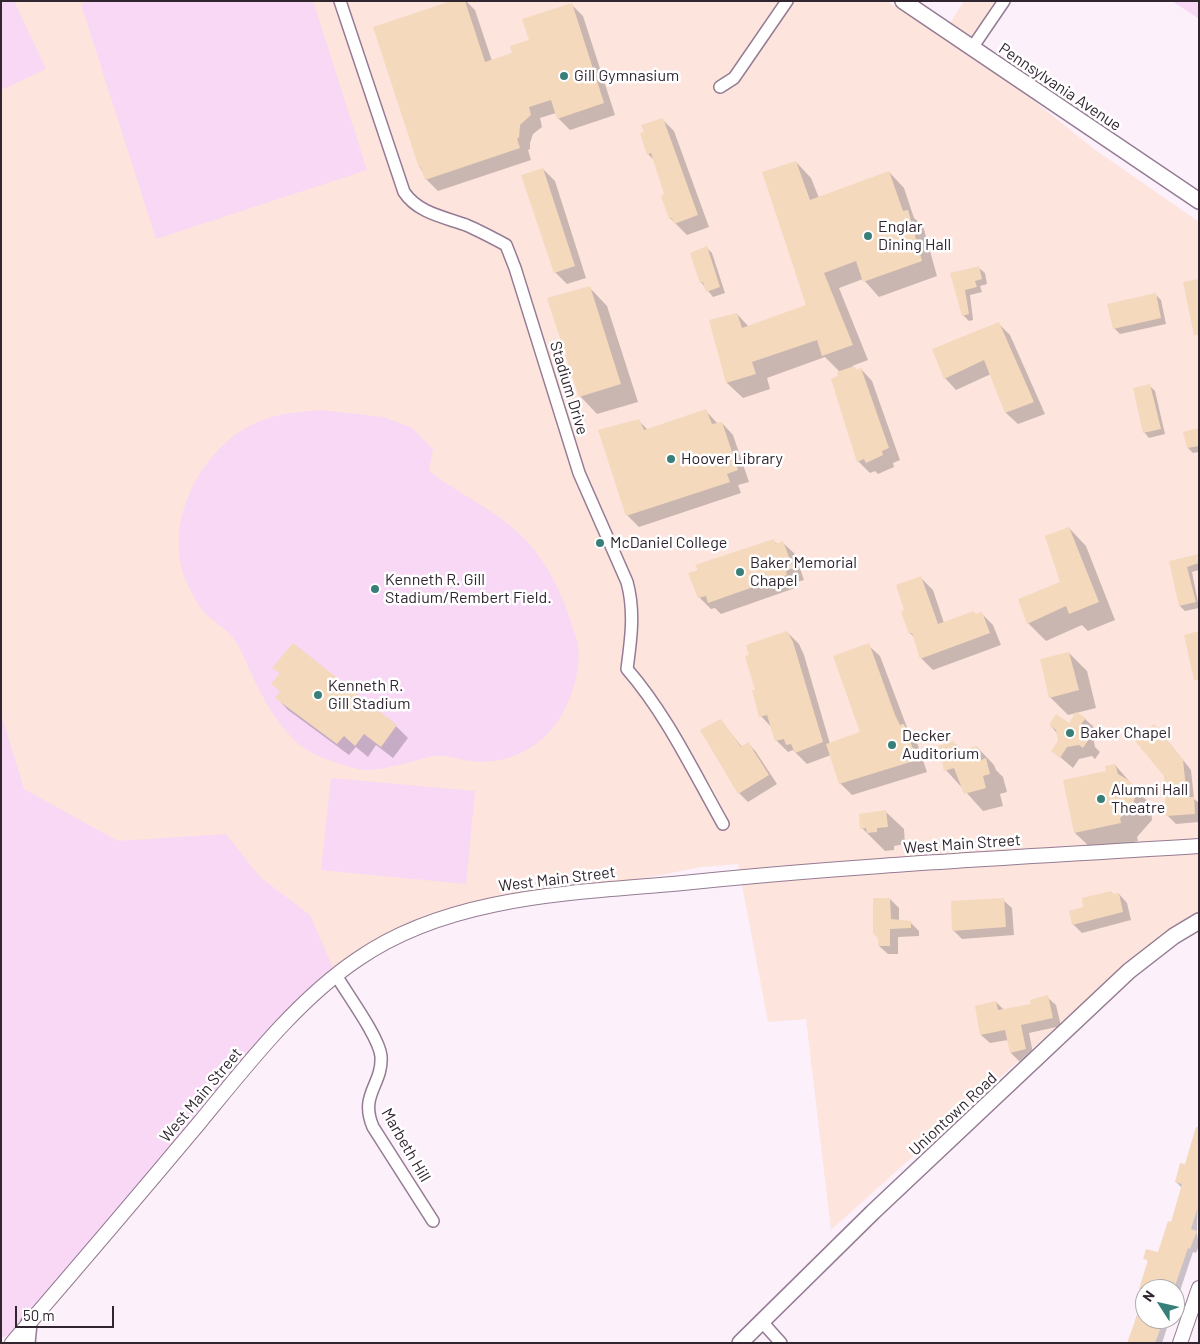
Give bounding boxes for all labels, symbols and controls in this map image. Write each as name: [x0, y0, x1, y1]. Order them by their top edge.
street label: Pennsylvania Avenue: [995, 39, 1125, 135]
place label: Gill Gymnasium: [574, 66, 679, 86]
marker: Gill Gymnasium: [558, 70, 570, 82]
place label: Englar Dining Hall: [878, 217, 951, 255]
marker: Englar Dining Hall: [862, 230, 874, 242]
street label: Stadium Drive: [546, 339, 592, 437]
place label: Hoover Library: [681, 449, 783, 469]
marker: Hoover Library: [665, 453, 677, 465]
place label: McDaniel College: [610, 533, 727, 553]
marker: McDaniel College: [594, 537, 606, 549]
place label: Baker Memorial Chapel: [750, 553, 857, 591]
marker: Baker Memorial Chapel: [734, 566, 746, 578]
place label: Kenneth R. Gill Stadium/Rembert Field.: [385, 570, 552, 608]
marker: Kenneth R. Gill Stadium/Rembert Field.: [369, 583, 381, 595]
place label: Kenneth R. Gill Stadium: [328, 676, 410, 714]
marker: Kenneth R. Gill Stadium: [312, 689, 324, 701]
place label: Baker Chapel: [1080, 723, 1171, 743]
place label: Decker Auditorium: [902, 726, 979, 764]
marker: Baker Chapel: [1064, 727, 1076, 739]
marker: Decker Auditorium: [886, 739, 898, 751]
place label: Alumni Hall Theatre: [1111, 780, 1188, 818]
marker: Alumni Hall Theatre: [1095, 793, 1107, 805]
street label: West Main Street: [903, 830, 1021, 858]
street label: West Main Street: [497, 862, 617, 896]
street label: West Main Street: [156, 1044, 246, 1146]
street label: Uniontown Road: [905, 1068, 1001, 1160]
street label: Marbeth Hill: [377, 1105, 435, 1185]
north arrow: [1135, 1279, 1185, 1329]
text: N: [1138, 1287, 1158, 1304]
scale bar: [18, 1296, 116, 1328]
text: 50 m: [23, 1306, 55, 1324]

